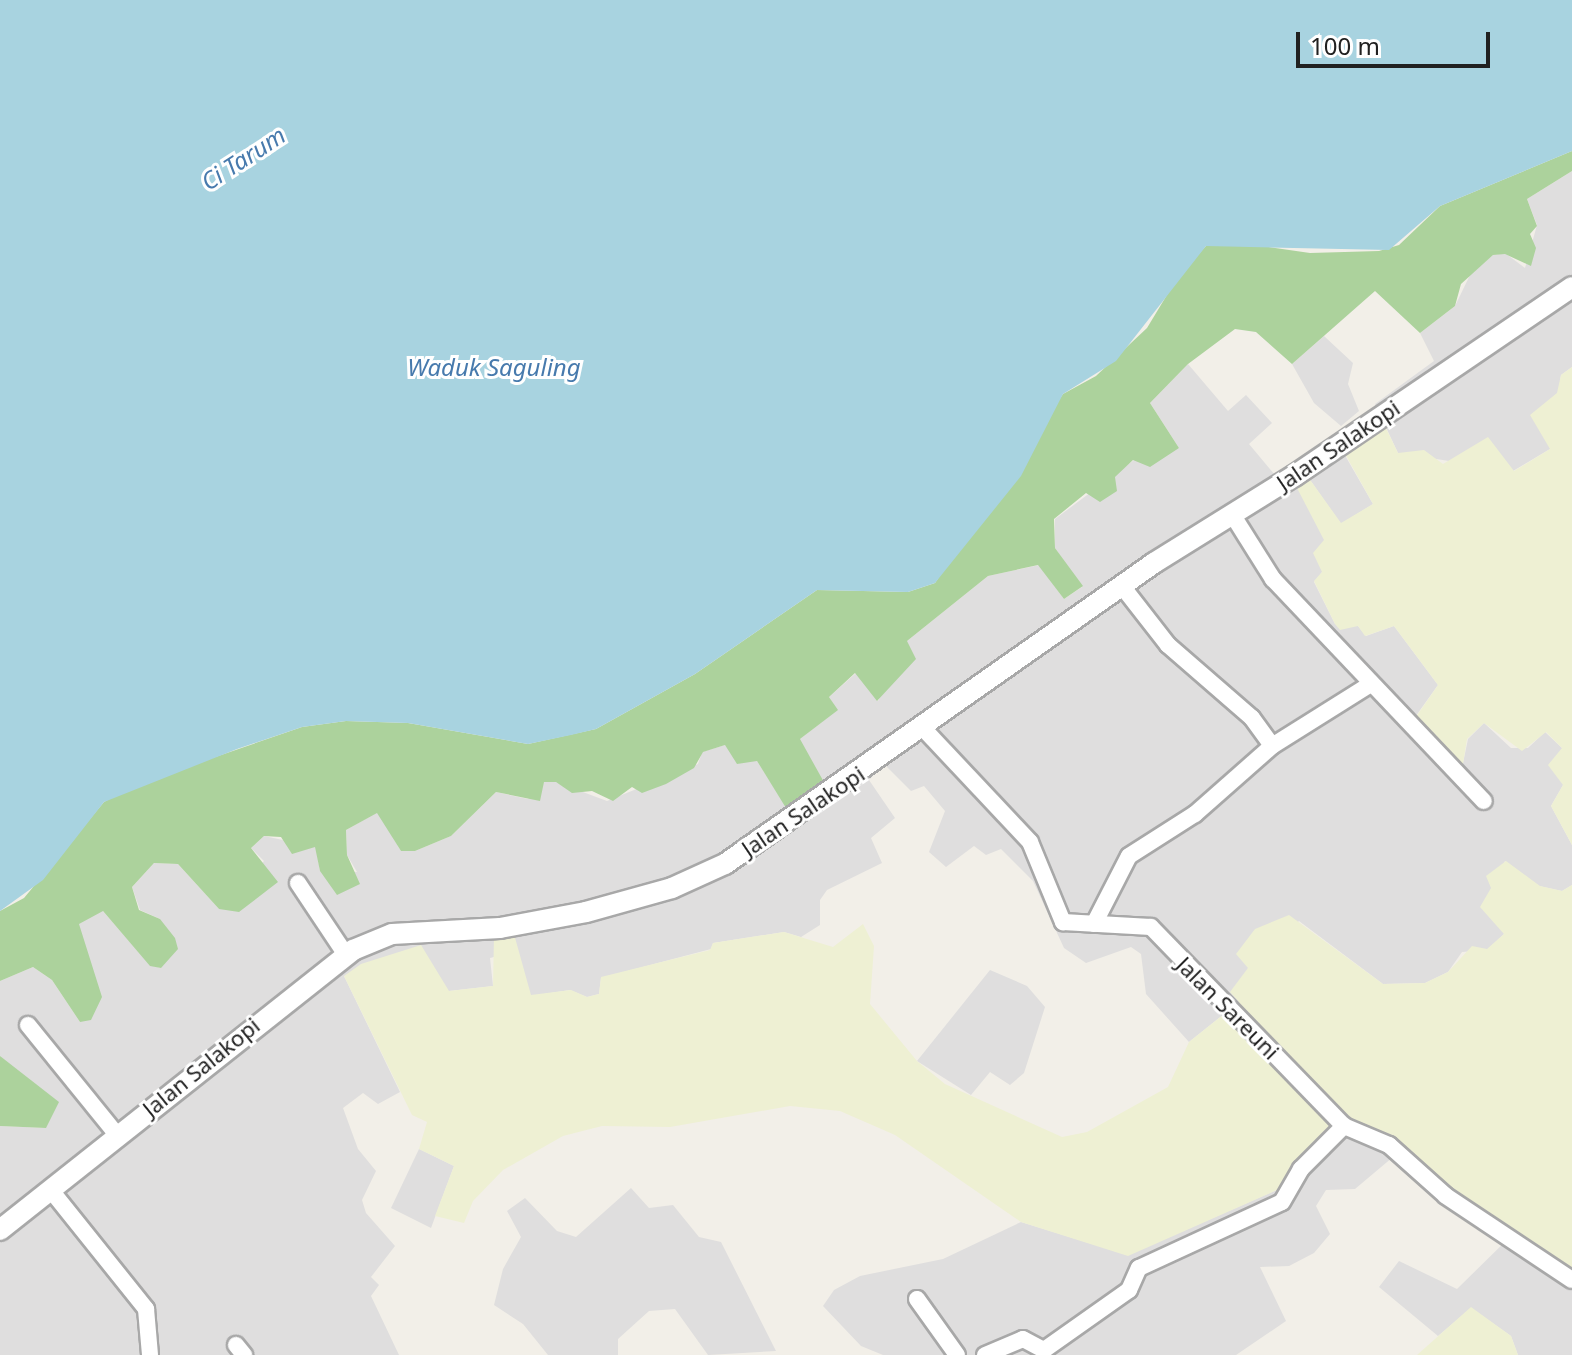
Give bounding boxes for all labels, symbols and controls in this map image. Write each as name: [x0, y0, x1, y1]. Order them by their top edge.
scale bar: [1300, 16, 1494, 66]
text: 100 m: [1310, 29, 1380, 62]
water label: Ci Tarum: [195, 120, 291, 196]
water label: Waduk Saguling: [407, 353, 581, 381]
street label: Jalan Salakopi: [1272, 394, 1404, 496]
street label: Jalan Salakopi: [737, 760, 869, 862]
street label: Jalan Sareuni: [1171, 951, 1285, 1065]
street label: Jalan Salakopi: [137, 1012, 265, 1122]

